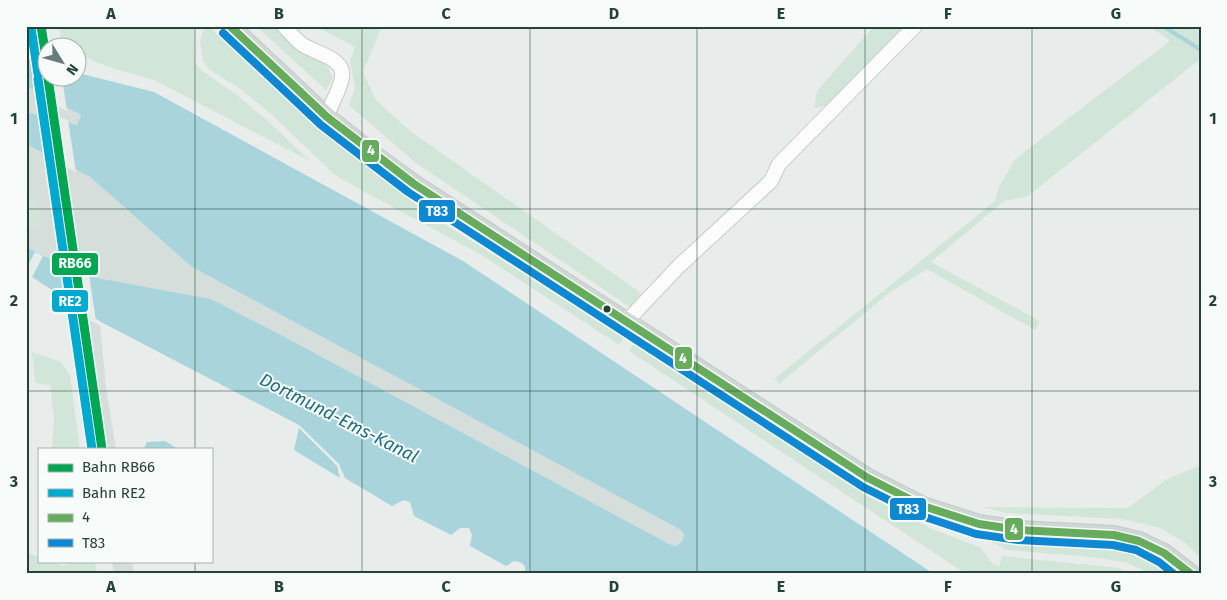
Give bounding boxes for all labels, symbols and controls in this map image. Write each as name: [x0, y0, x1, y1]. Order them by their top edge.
text: A: [105, 4, 116, 23]
text: B: [274, 4, 284, 23]
text: C: [441, 4, 451, 23]
text: D: [609, 4, 619, 23]
text: E: [777, 4, 785, 23]
text: F: [944, 4, 952, 23]
text: G: [1111, 4, 1121, 23]
north arrow: [38, 38, 88, 88]
text: N: [62, 61, 82, 78]
text: 1: [10, 109, 18, 128]
text: 1: [1209, 109, 1217, 128]
line badge: 4: [361, 139, 380, 163]
text: 4: [367, 142, 375, 159]
line badge: T83: [418, 199, 456, 223]
text: T83: [426, 203, 448, 220]
line badge: RB66: [51, 252, 99, 276]
text: RB66: [58, 255, 92, 272]
line badge: RE2: [51, 289, 89, 313]
text: 2: [10, 291, 18, 310]
text: 2: [1209, 291, 1217, 310]
text: RE2: [58, 293, 82, 310]
unlabelled marker: [602, 304, 612, 314]
line badge: 4: [674, 346, 693, 370]
text: 4: [679, 350, 687, 367]
water label: Dortmund-Ems-Kanal: [256, 368, 422, 468]
legend: [38, 448, 212, 562]
text: Bahn RB66: [82, 458, 155, 476]
text: 3: [9, 472, 18, 491]
text: 3: [1208, 472, 1217, 491]
text: Bahn RE2: [82, 484, 145, 502]
line badge: T83: [889, 497, 927, 521]
text: T83: [897, 501, 919, 518]
text: 4: [82, 508, 90, 526]
line badge: 4: [1004, 517, 1024, 541]
text: 4: [1010, 521, 1018, 538]
text: T83: [82, 534, 105, 552]
text: A: [105, 577, 116, 596]
text: B: [274, 577, 284, 596]
text: C: [441, 577, 451, 596]
text: D: [609, 577, 619, 596]
text: E: [777, 577, 785, 596]
text: F: [944, 577, 952, 596]
text: G: [1111, 577, 1121, 596]

